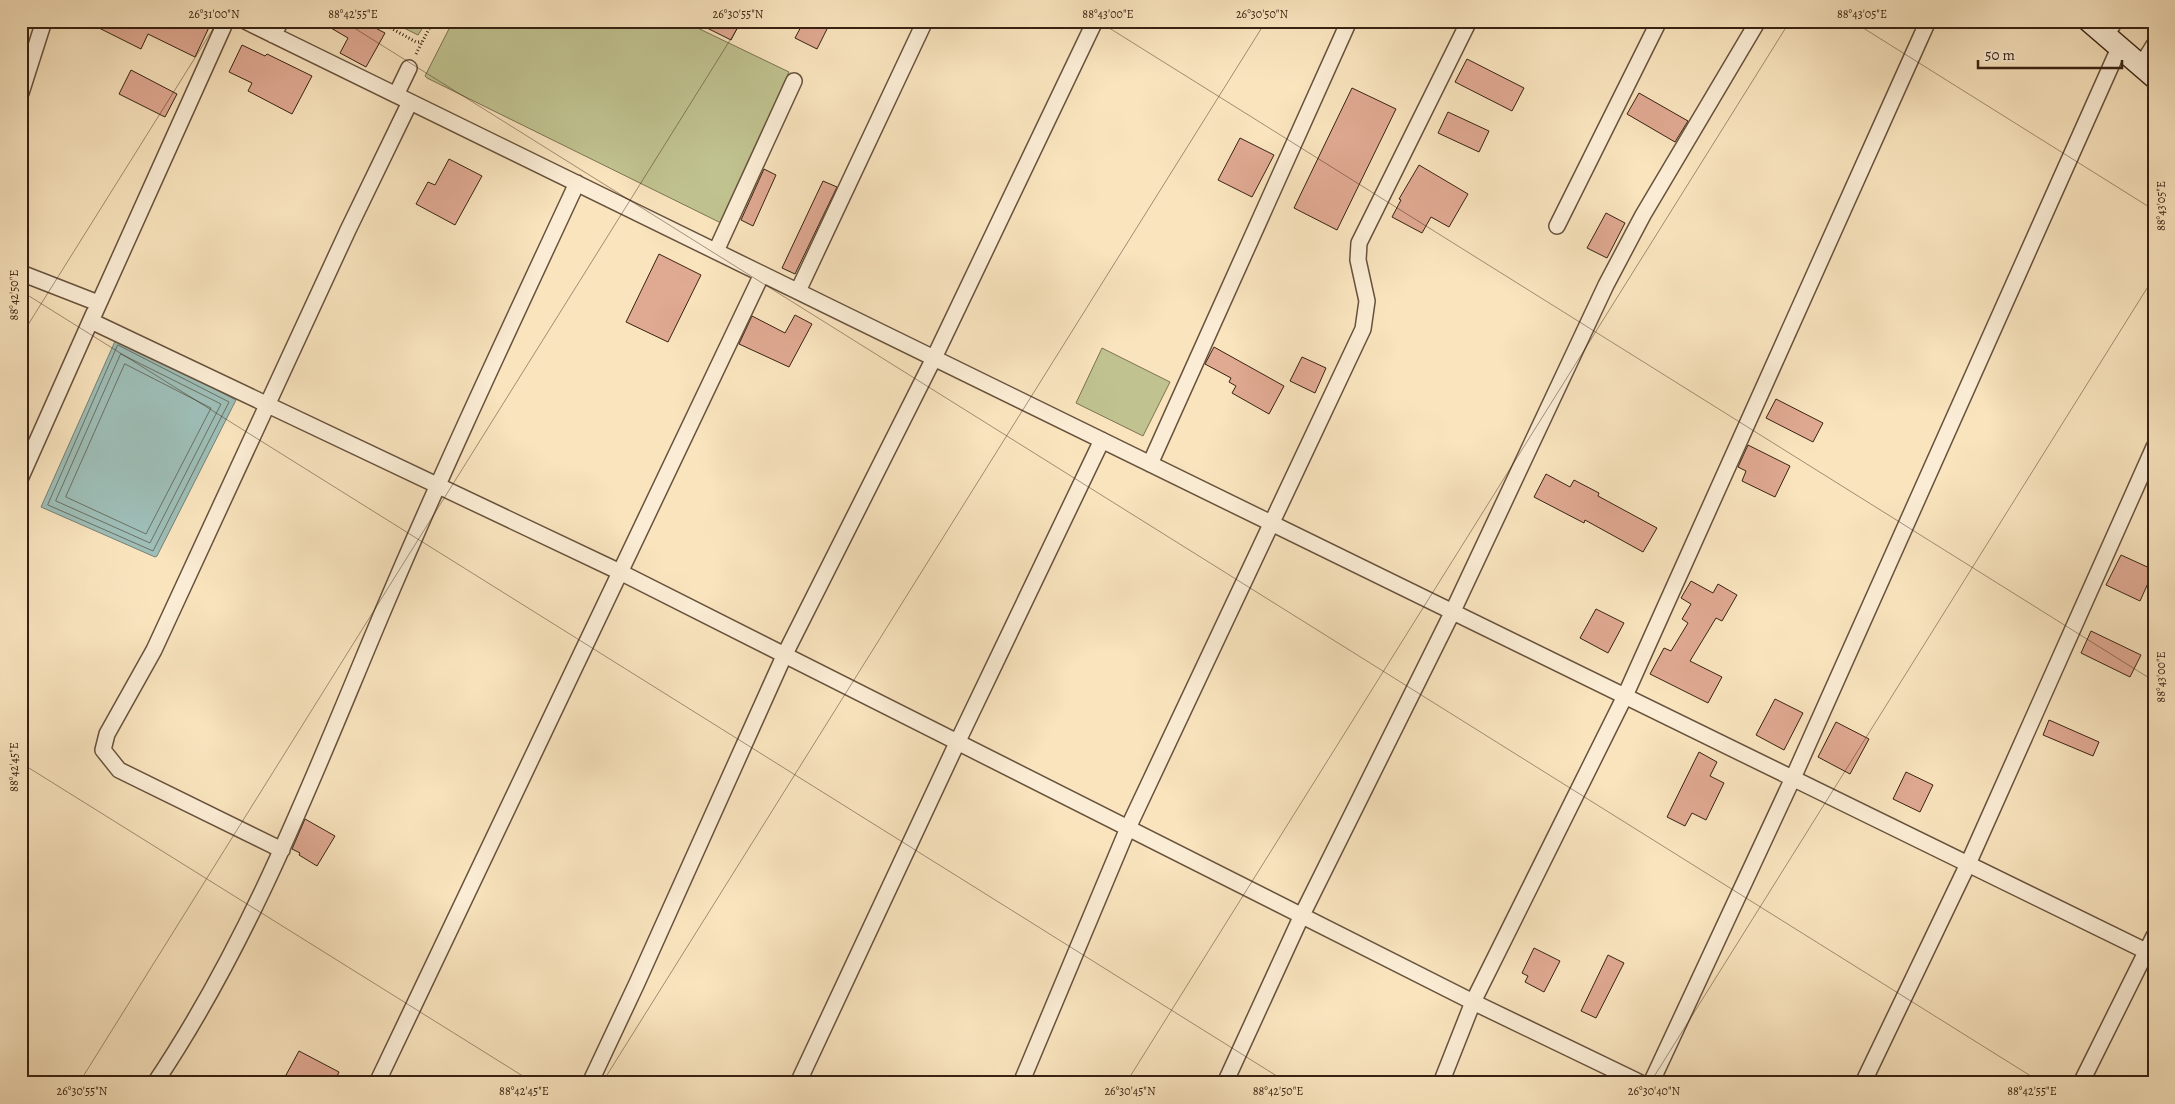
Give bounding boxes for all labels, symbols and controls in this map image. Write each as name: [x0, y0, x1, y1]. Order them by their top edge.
text: 26°31'00"N: [188, 6, 240, 22]
text: 88°42'55"E: [328, 6, 378, 22]
text: 26°30'55"N: [713, 6, 764, 22]
text: 88°43'00"E: [1082, 6, 1134, 22]
text: 26°30'50"N: [1236, 6, 1288, 22]
text: 88°43'05"E: [1837, 6, 1887, 22]
scale bar: [1978, 38, 2121, 70]
text: 50 m: [1985, 45, 2015, 65]
text: 88°43'05"E: [2153, 181, 2169, 231]
text: 88°42'50"E: [6, 270, 22, 320]
text: 88°43'00"E: [2153, 651, 2169, 703]
text: 88°42'45"E: [6, 742, 22, 792]
text: 26°30'55"N: [57, 1083, 108, 1099]
text: 88°42'45"E: [499, 1083, 549, 1099]
text: 26°30'45"N: [1104, 1083, 1156, 1099]
text: 88°42'50"E: [1253, 1083, 1303, 1099]
text: 26°30'40"N: [1628, 1083, 1681, 1099]
text: 88°42'55"E: [2007, 1083, 2057, 1099]

